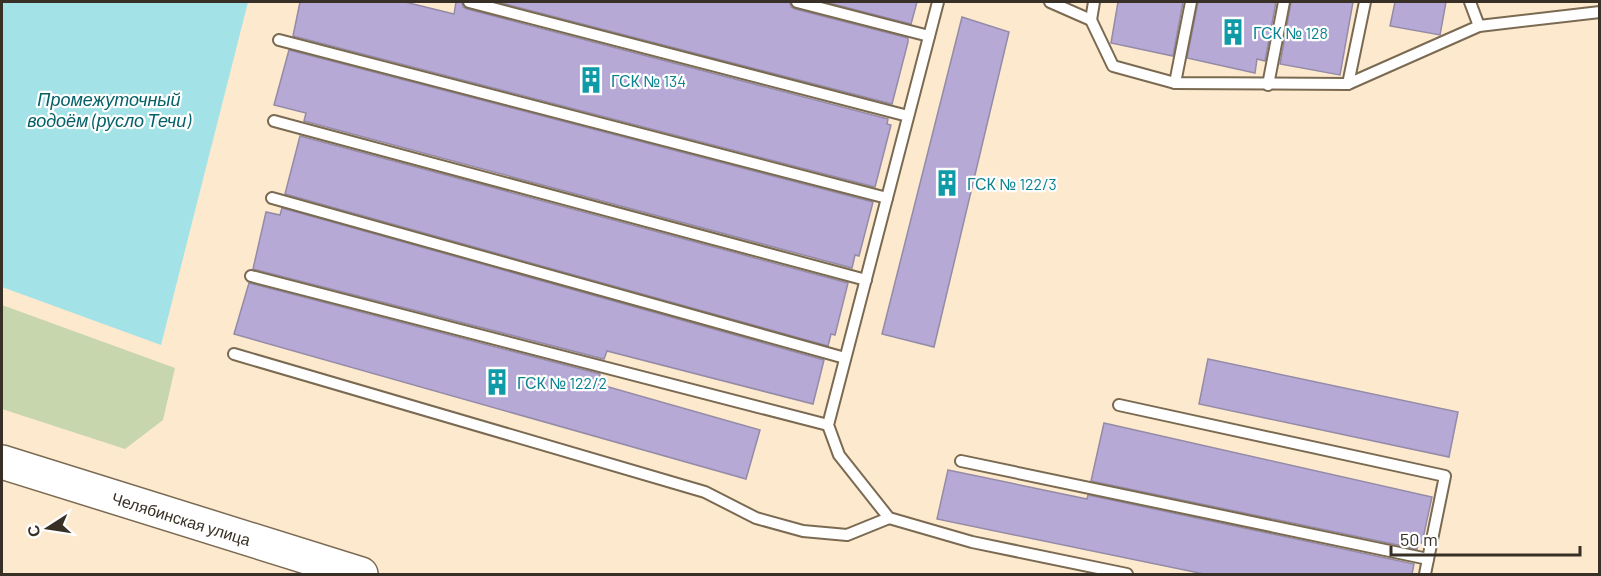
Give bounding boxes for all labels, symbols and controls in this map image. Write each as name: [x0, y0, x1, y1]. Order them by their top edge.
building icon: ГСК № 128: [1218, 17, 1248, 47]
place label: ГСК № 128: [1253, 23, 1328, 42]
building icon: ГСК № 134: [576, 65, 606, 95]
place label: ГСК № 134: [611, 71, 686, 90]
water label: Промежуточный водоём (русло Течи): [27, 88, 192, 131]
building icon: ГСК № 122/3: [932, 168, 962, 198]
place label: ГСК № 122/3: [967, 174, 1057, 193]
building icon: ГСК № 122/2: [482, 367, 512, 397]
place label: ГСК № 122/2: [517, 373, 607, 392]
street label: Челябинская улица: [110, 487, 253, 549]
north arrow: [18, 498, 78, 558]
scale bar: [1391, 519, 1580, 557]
text: С: [22, 523, 43, 539]
text: 50 m: [1400, 528, 1438, 550]

